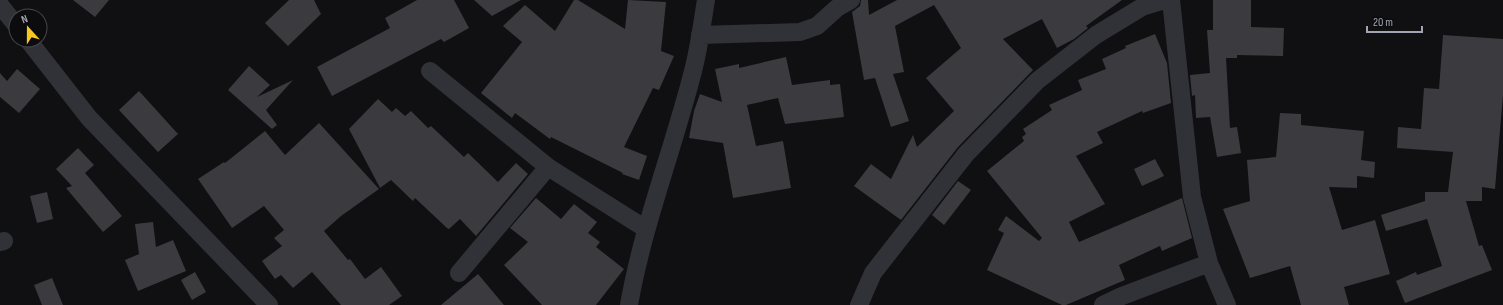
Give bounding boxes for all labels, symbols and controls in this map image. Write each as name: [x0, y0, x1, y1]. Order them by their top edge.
north arrow: [8, 8, 48, 48]
scale bar: [1367, 8, 1422, 34]
text: N: [20, 12, 30, 26]
text: 20 m: [1373, 15, 1393, 30]

